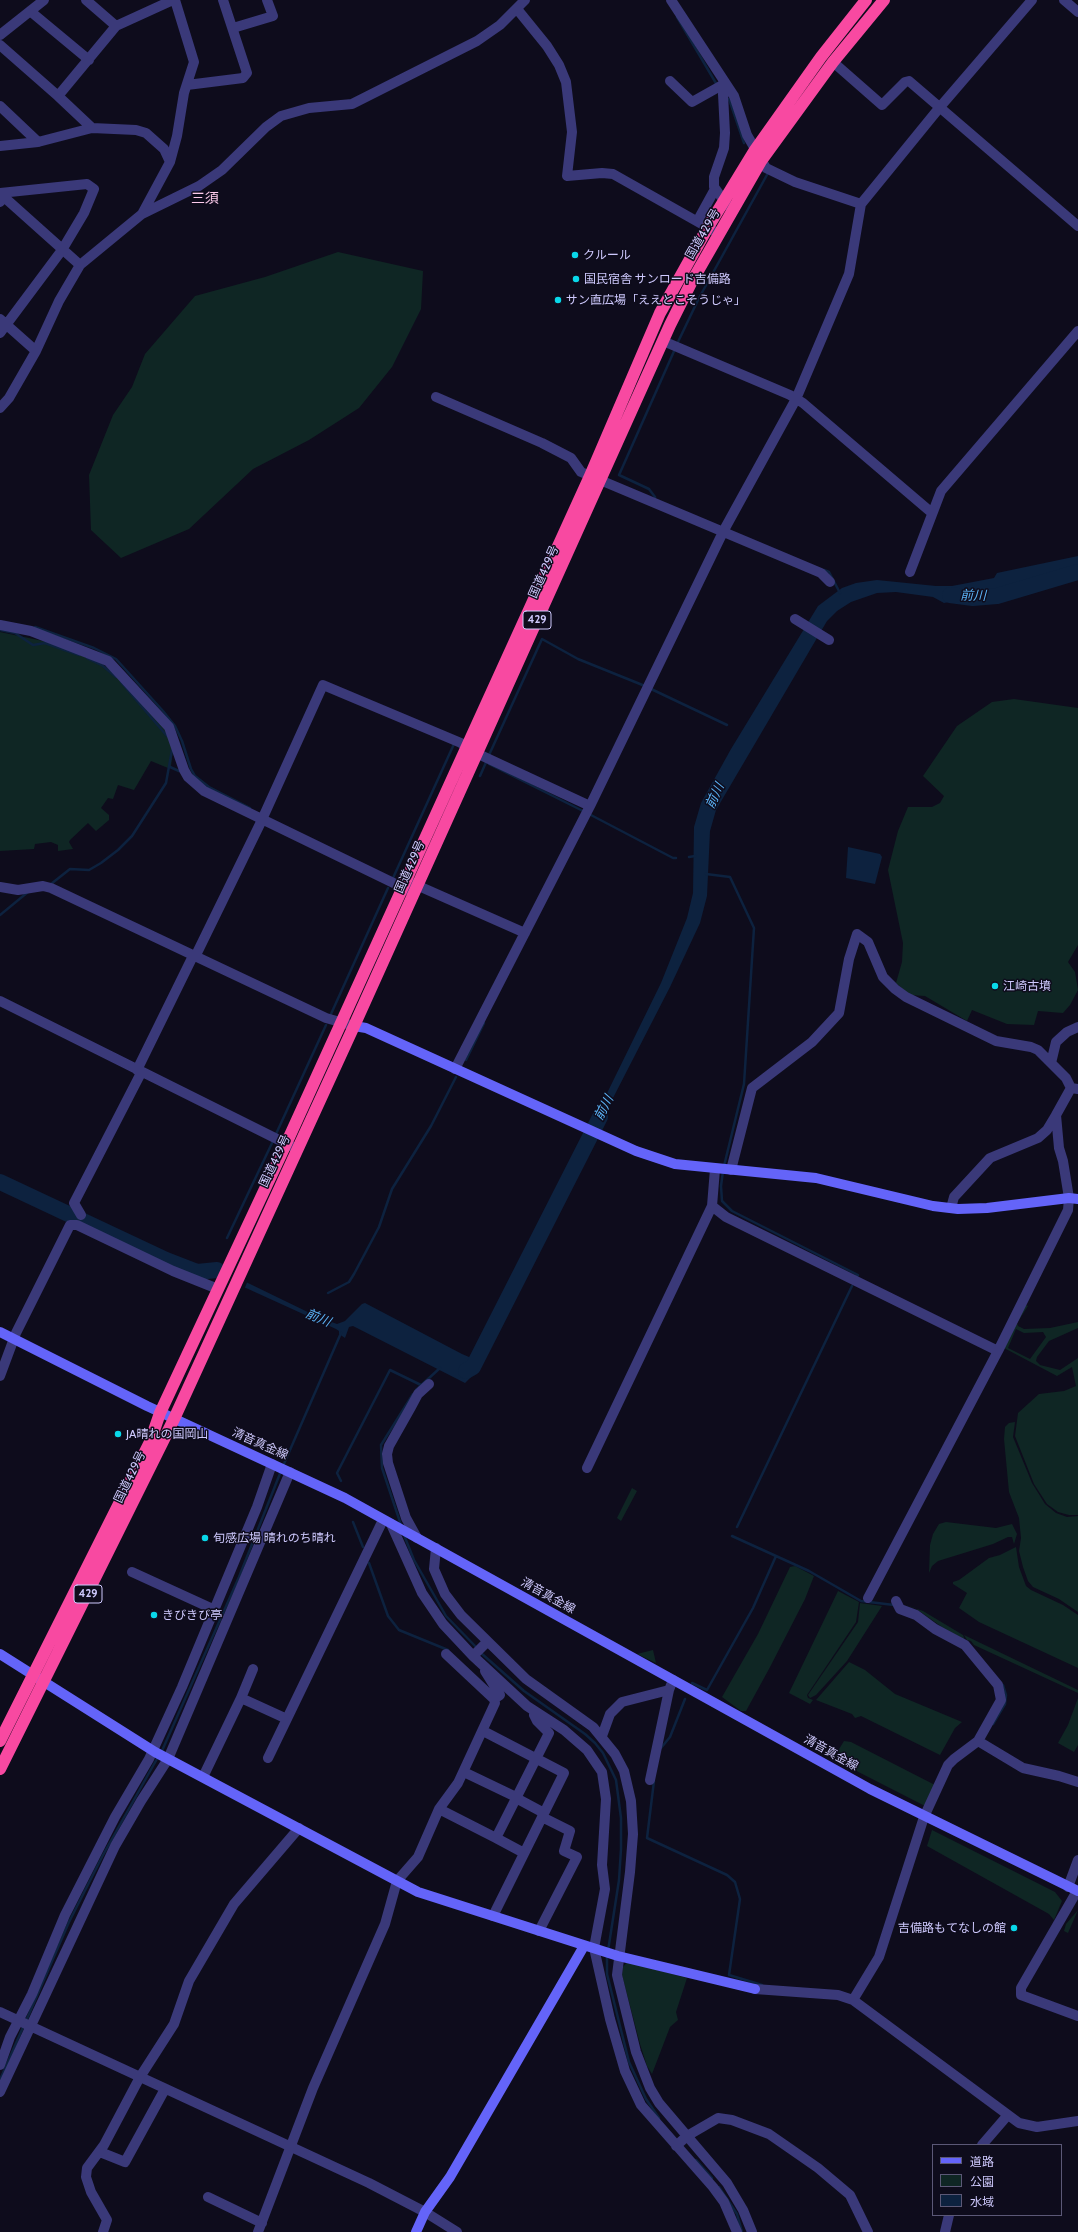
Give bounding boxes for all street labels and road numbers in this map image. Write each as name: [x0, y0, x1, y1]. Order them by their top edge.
street label: 国道429号: [683, 206, 723, 262]
street label: 国道429号: [526, 543, 562, 601]
road number: 429: [523, 611, 551, 629]
street label: 国道429号: [392, 838, 428, 896]
street label: 国道429号: [257, 1133, 293, 1189]
street label: 清音真金線: [230, 1425, 290, 1463]
street label: 国道429号: [111, 1449, 149, 1505]
street label: 清音真金線: [518, 1575, 578, 1617]
road number: 429: [74, 1585, 102, 1603]
street label: 清音真金線: [801, 1732, 861, 1774]

